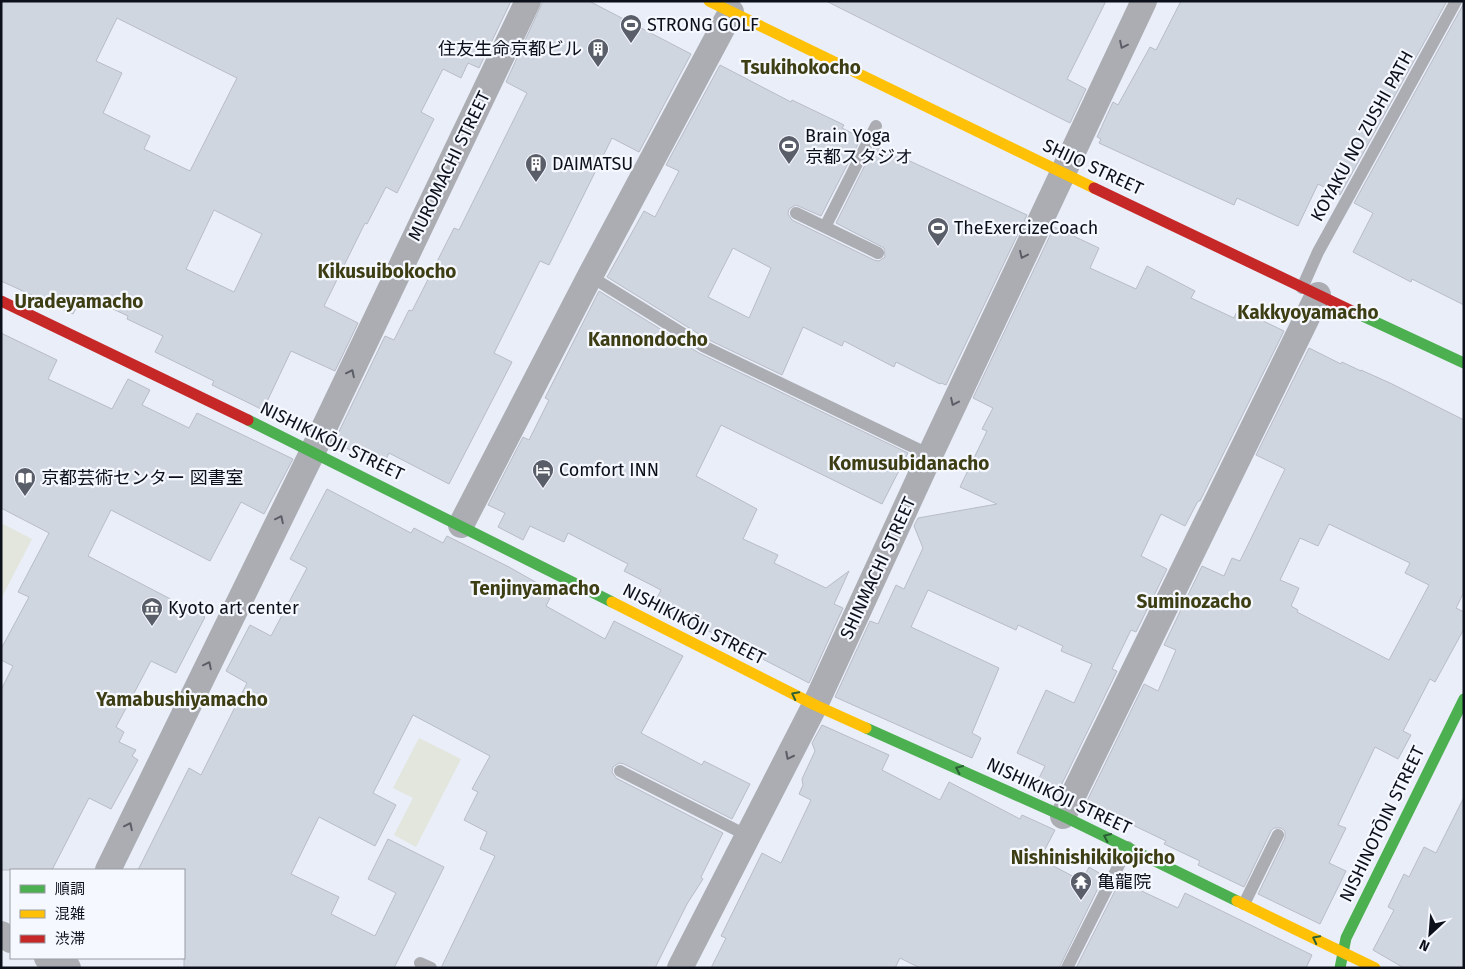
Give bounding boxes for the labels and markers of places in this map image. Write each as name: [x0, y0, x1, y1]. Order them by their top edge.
sports icon: STRONG GOLF: [619, 13, 643, 44]
place label: STRONG GOLF: [647, 14, 759, 36]
building icon: 住友生命京都ビル: [586, 37, 610, 68]
place label: 住友生命京都ビル: [438, 38, 582, 60]
place label: Brain Yoga 京都スタジオ: [805, 125, 913, 168]
sports icon: Brain Yoga 京都スタジオ: [777, 134, 801, 165]
building icon: DAIMATSU: [524, 152, 548, 183]
place label: DAIMATSU: [552, 153, 633, 175]
sports icon: TheExercizeCoach: [926, 216, 950, 247]
place label: TheExercizeCoach: [954, 217, 1098, 239]
hotel icon: Comfort INN: [531, 458, 555, 489]
place label: Comfort INN: [559, 459, 659, 481]
library icon: 京都芸術センター 図書室: [13, 466, 37, 497]
place label: 京都芸術センター 図書室: [41, 467, 244, 489]
museum icon: Kyoto art center: [140, 596, 164, 627]
place label: Kyoto art center: [168, 597, 299, 619]
temple icon: 亀龍院: [1069, 870, 1093, 901]
place label: 亀龍院: [1097, 871, 1151, 893]

